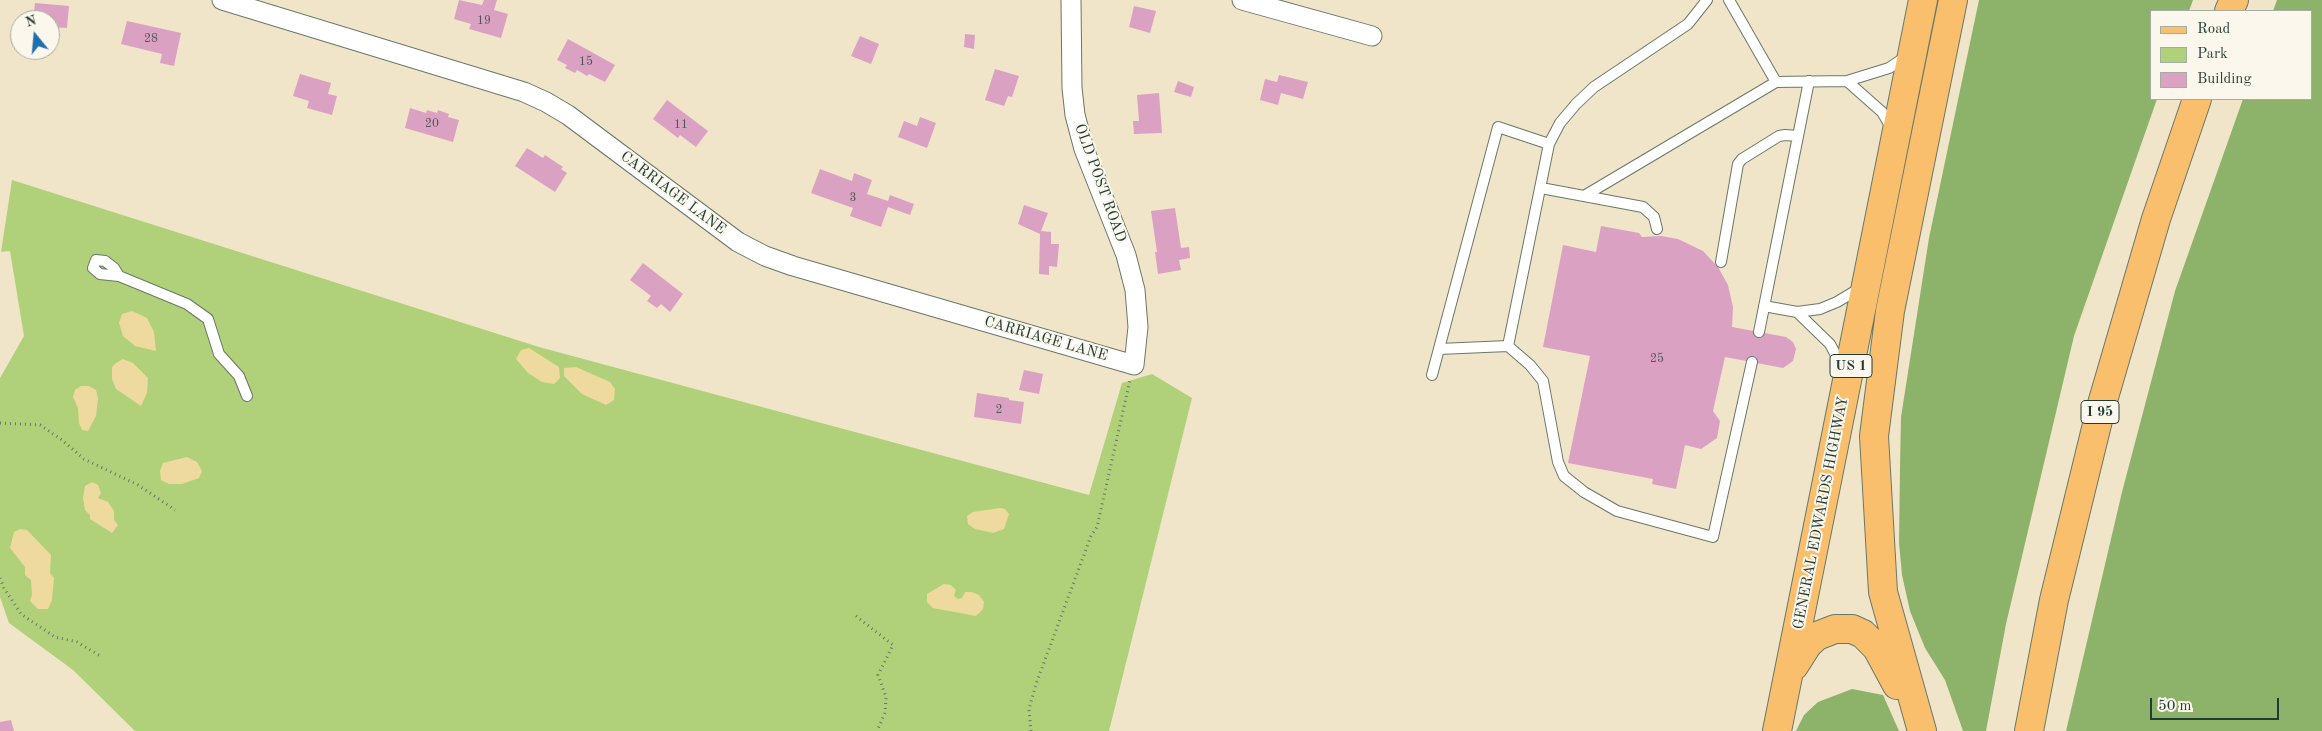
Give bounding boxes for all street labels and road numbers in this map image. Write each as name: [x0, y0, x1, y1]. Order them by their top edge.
street label: OLD POST ROAD: [1070, 121, 1130, 245]
street label: CARRIAGE LANE: [617, 147, 729, 239]
street label: CARRIAGE LANE: [982, 313, 1110, 365]
road number: US 1: [1830, 354, 1872, 378]
street label: GENERAL EDWARDS HIGHWAY: [1790, 395, 1852, 631]
road number: I 95: [2081, 401, 2119, 424]

